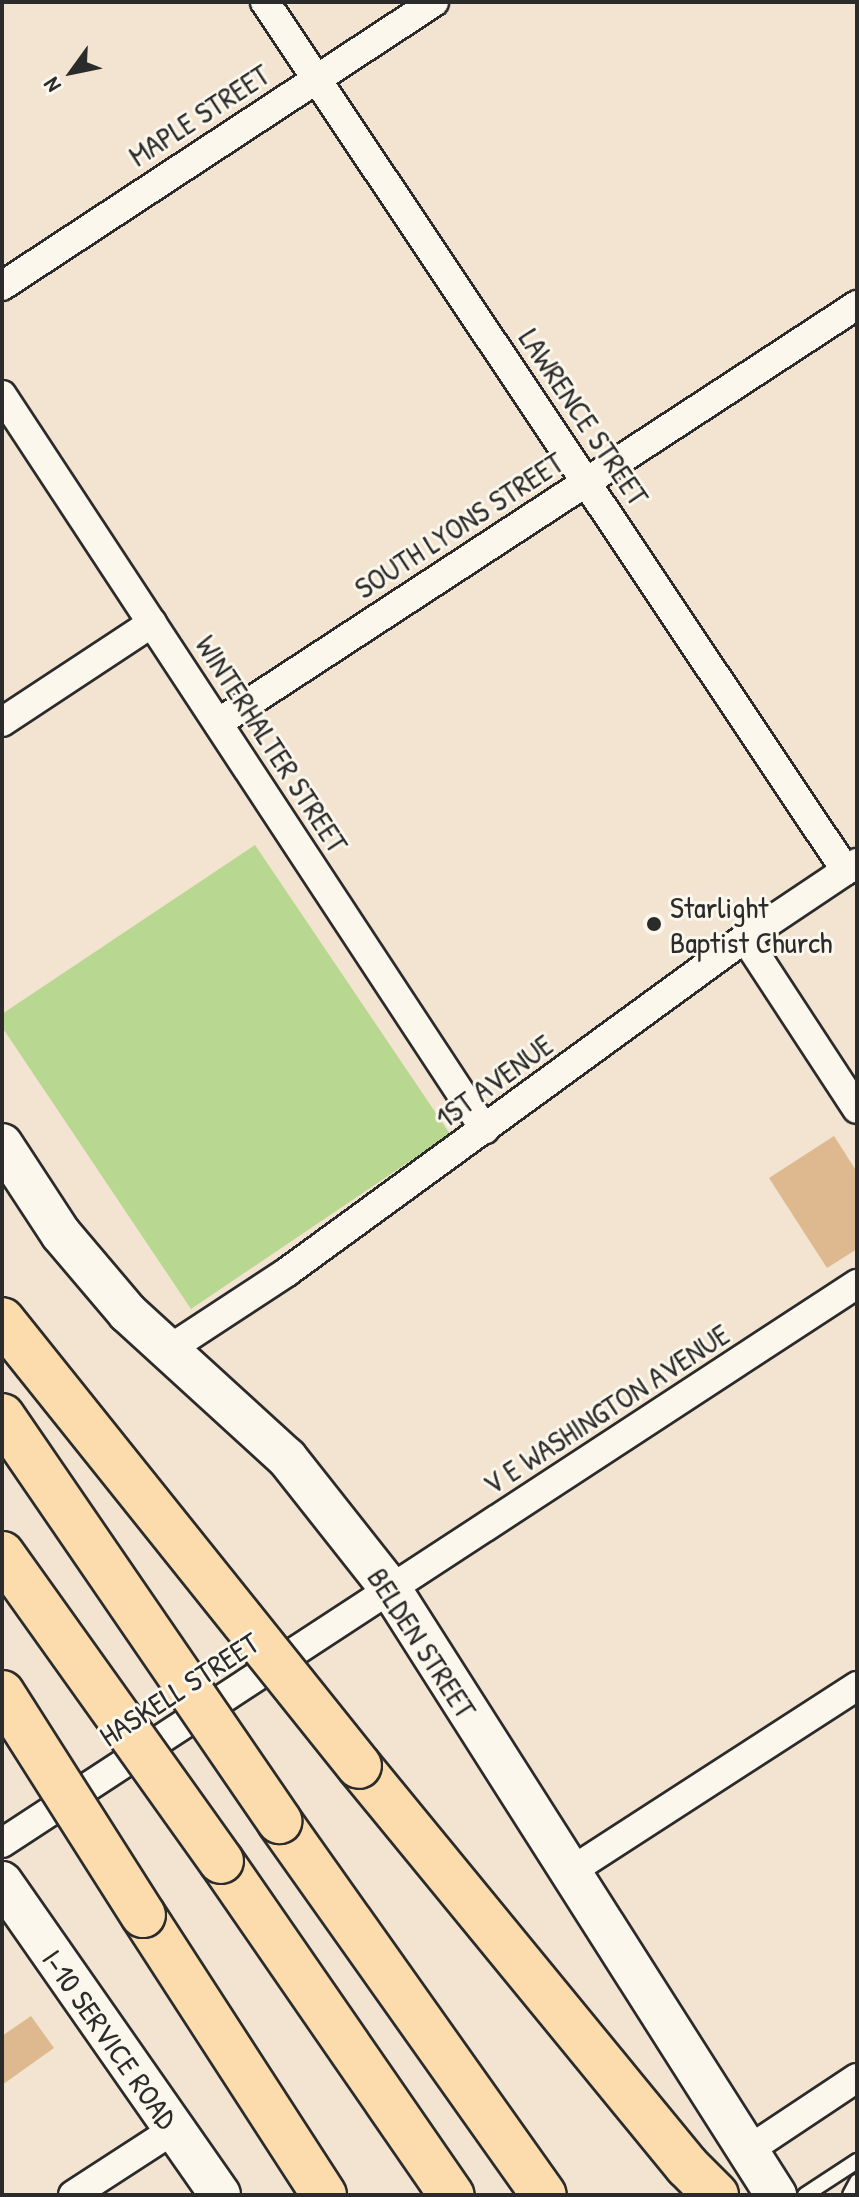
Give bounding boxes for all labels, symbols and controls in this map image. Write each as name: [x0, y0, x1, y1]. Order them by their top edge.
north arrow: [32, 32, 112, 112]
street label: MAPLE STREET: [122, 56, 276, 174]
text: N: [36, 72, 68, 98]
street label: LAWRENCE STREET: [512, 322, 656, 512]
street label: SOUTH LYONS STREET: [348, 444, 570, 606]
street label: WINTERHALTER STREET: [188, 628, 356, 860]
place label: Starlight Baptist Church: [670, 889, 832, 960]
marker: Starlight Baptist Church: [645, 915, 663, 933]
street label: 1ST AVENUE: [428, 1026, 560, 1136]
street label: V E WASHINGTON AVENUE: [476, 1316, 736, 1502]
street label: BELDEN STREET: [360, 1561, 484, 1725]
street label: HASKELL STREET: [93, 1624, 265, 1754]
street label: I-10 SERVICE ROAD: [35, 1942, 185, 2136]

